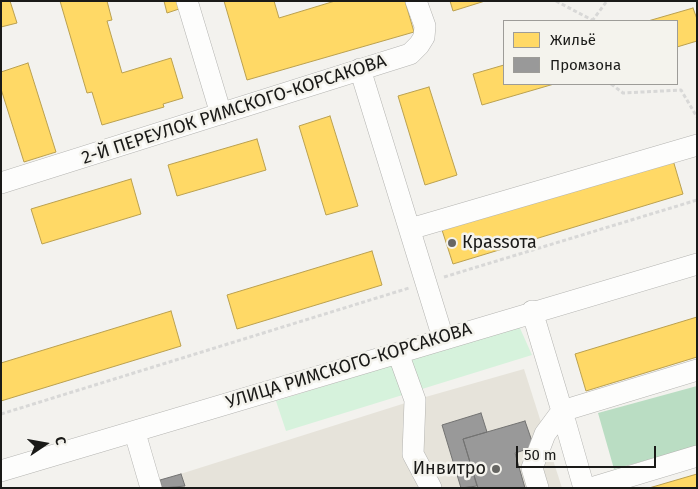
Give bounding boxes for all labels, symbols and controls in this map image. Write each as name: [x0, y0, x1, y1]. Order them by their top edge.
legend: [503, 20, 678, 85]
text: Жильё: [550, 31, 596, 49]
street label: 2-Й ПЕРЕУЛОК РИМСКОГО-КОРСАКОВА: [79, 50, 389, 170]
text: Промзона: [550, 56, 621, 74]
place label: Краssота: [462, 232, 537, 254]
marker: Краssота: [446, 237, 458, 249]
street label: УЛИЦА РИМСКОГО-КОРСАКОВА: [224, 318, 474, 414]
north arrow: [20, 419, 70, 469]
text: С: [51, 435, 69, 446]
scale bar: [518, 436, 658, 468]
text: 50 m: [524, 446, 557, 464]
place label: Инвитро: [413, 458, 486, 480]
marker: Инвитро: [490, 463, 502, 475]

